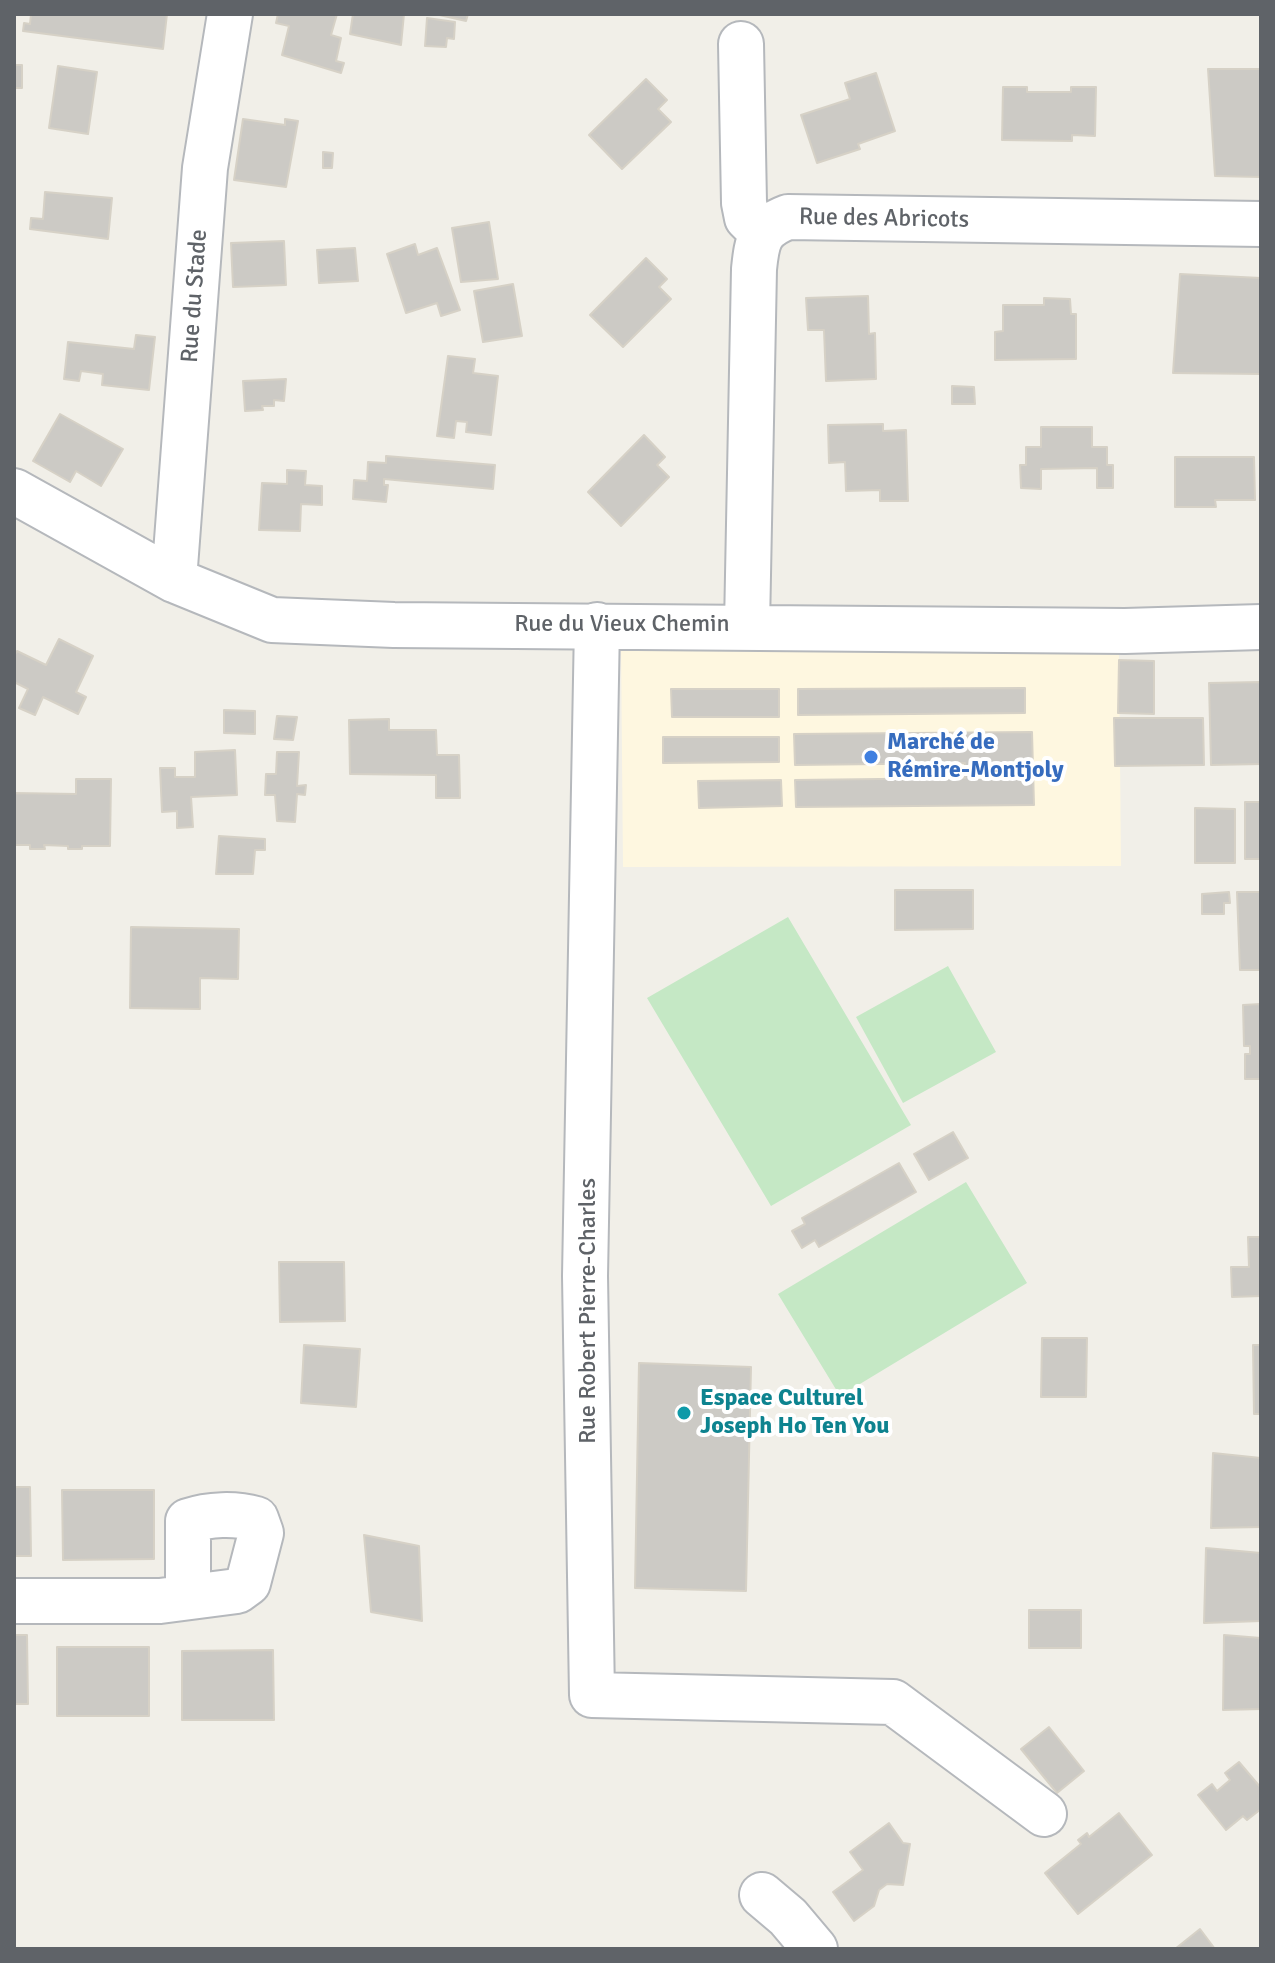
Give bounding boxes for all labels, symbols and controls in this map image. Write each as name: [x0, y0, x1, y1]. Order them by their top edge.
street label: Rue des Abricots: [799, 203, 969, 235]
street label: Rue du Stade: [176, 228, 214, 364]
street label: Rue du Vieux Chemin: [514, 611, 730, 639]
place label: Marché de Rémire-Montjoly: [887, 729, 1064, 785]
marker: Marché de Rémire-Montjoly: [862, 748, 880, 766]
street label: Rue Robert Pierre-Charles: [575, 1178, 603, 1444]
place label: Espace Culturel Joseph Ho Ten You: [700, 1385, 889, 1441]
marker: Espace Culturel Joseph Ho Ten You: [675, 1404, 693, 1422]

